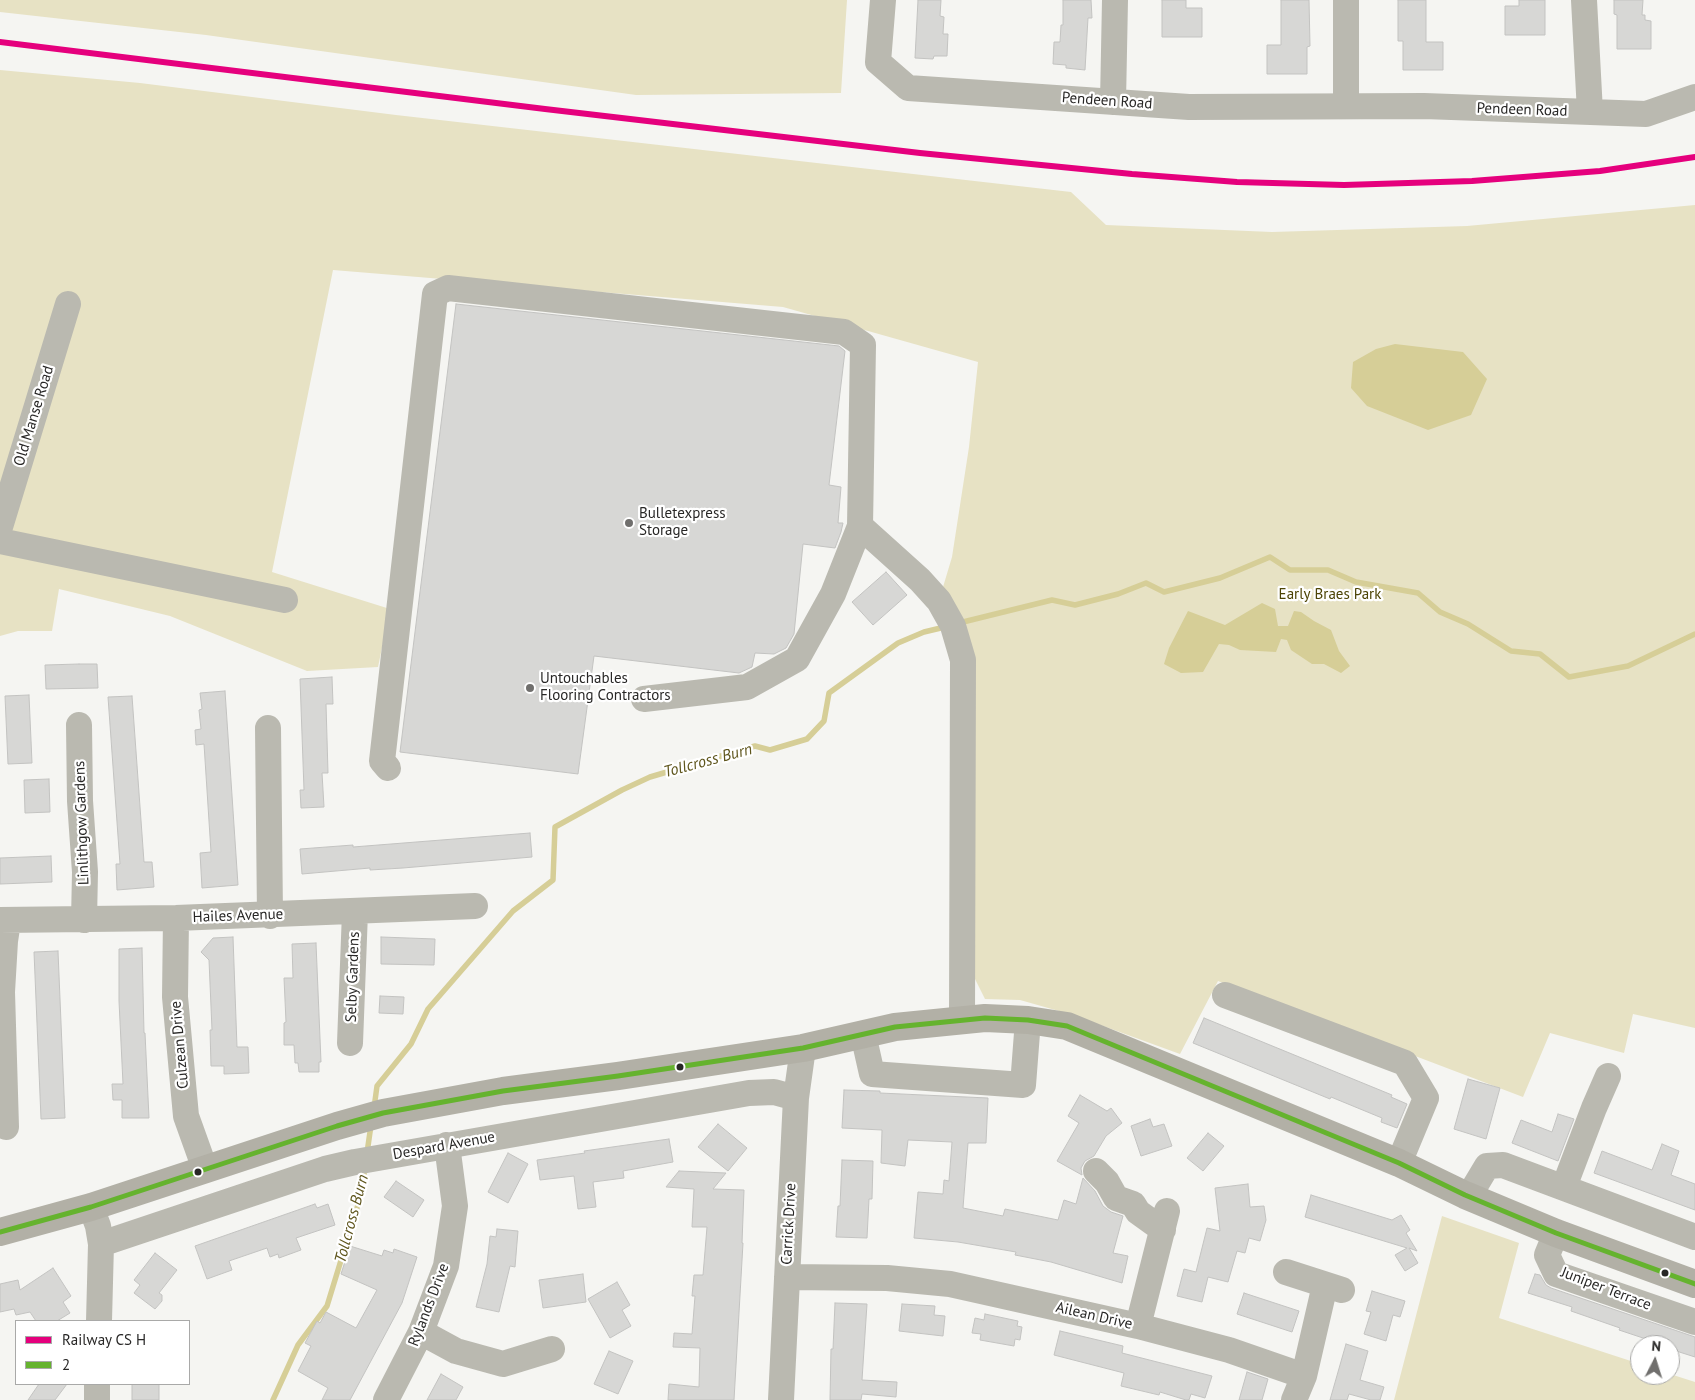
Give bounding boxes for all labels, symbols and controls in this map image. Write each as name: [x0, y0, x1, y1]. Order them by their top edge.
street label: Pendeen Road: [1061, 89, 1153, 113]
street label: Pendeen Road: [1476, 99, 1568, 121]
street label: Old Manse Road: [10, 364, 58, 468]
place label: Bulletexpress Storage: [639, 505, 726, 540]
marker: Bulletexpress Storage: [623, 517, 635, 529]
park label: Early Braes Park: [1279, 586, 1381, 604]
place label: Untouchables Flooring Contractors: [540, 670, 671, 705]
marker: Untouchables Flooring Contractors: [524, 682, 536, 694]
water label: Tollcross Burn: [662, 740, 754, 782]
street label: Linlithgow Gardens: [71, 760, 93, 886]
street label: Hailes Avenue: [192, 905, 284, 927]
street label: Selby Gardens: [342, 931, 364, 1023]
street label: Culzean Drive: [167, 1000, 193, 1090]
unlabelled marker: [675, 1062, 685, 1072]
street label: Despard Avenue: [392, 1128, 496, 1164]
unlabelled marker: [193, 1167, 203, 1177]
water label: Tollcross Burn: [331, 1173, 373, 1265]
street label: Carrick Drive: [778, 1183, 800, 1265]
street label: Rylands Drive: [405, 1261, 453, 1349]
street label: Juniper Terrace: [1558, 1264, 1654, 1314]
unlabelled marker: [1660, 1268, 1670, 1278]
street label: Ailean Drive: [1054, 1298, 1134, 1334]
legend: [15, 1320, 190, 1385]
text: Railway CS H: [62, 1330, 146, 1349]
north arrow: [1630, 1335, 1680, 1385]
text: N: [1651, 1337, 1662, 1355]
text: 2: [62, 1355, 70, 1374]

